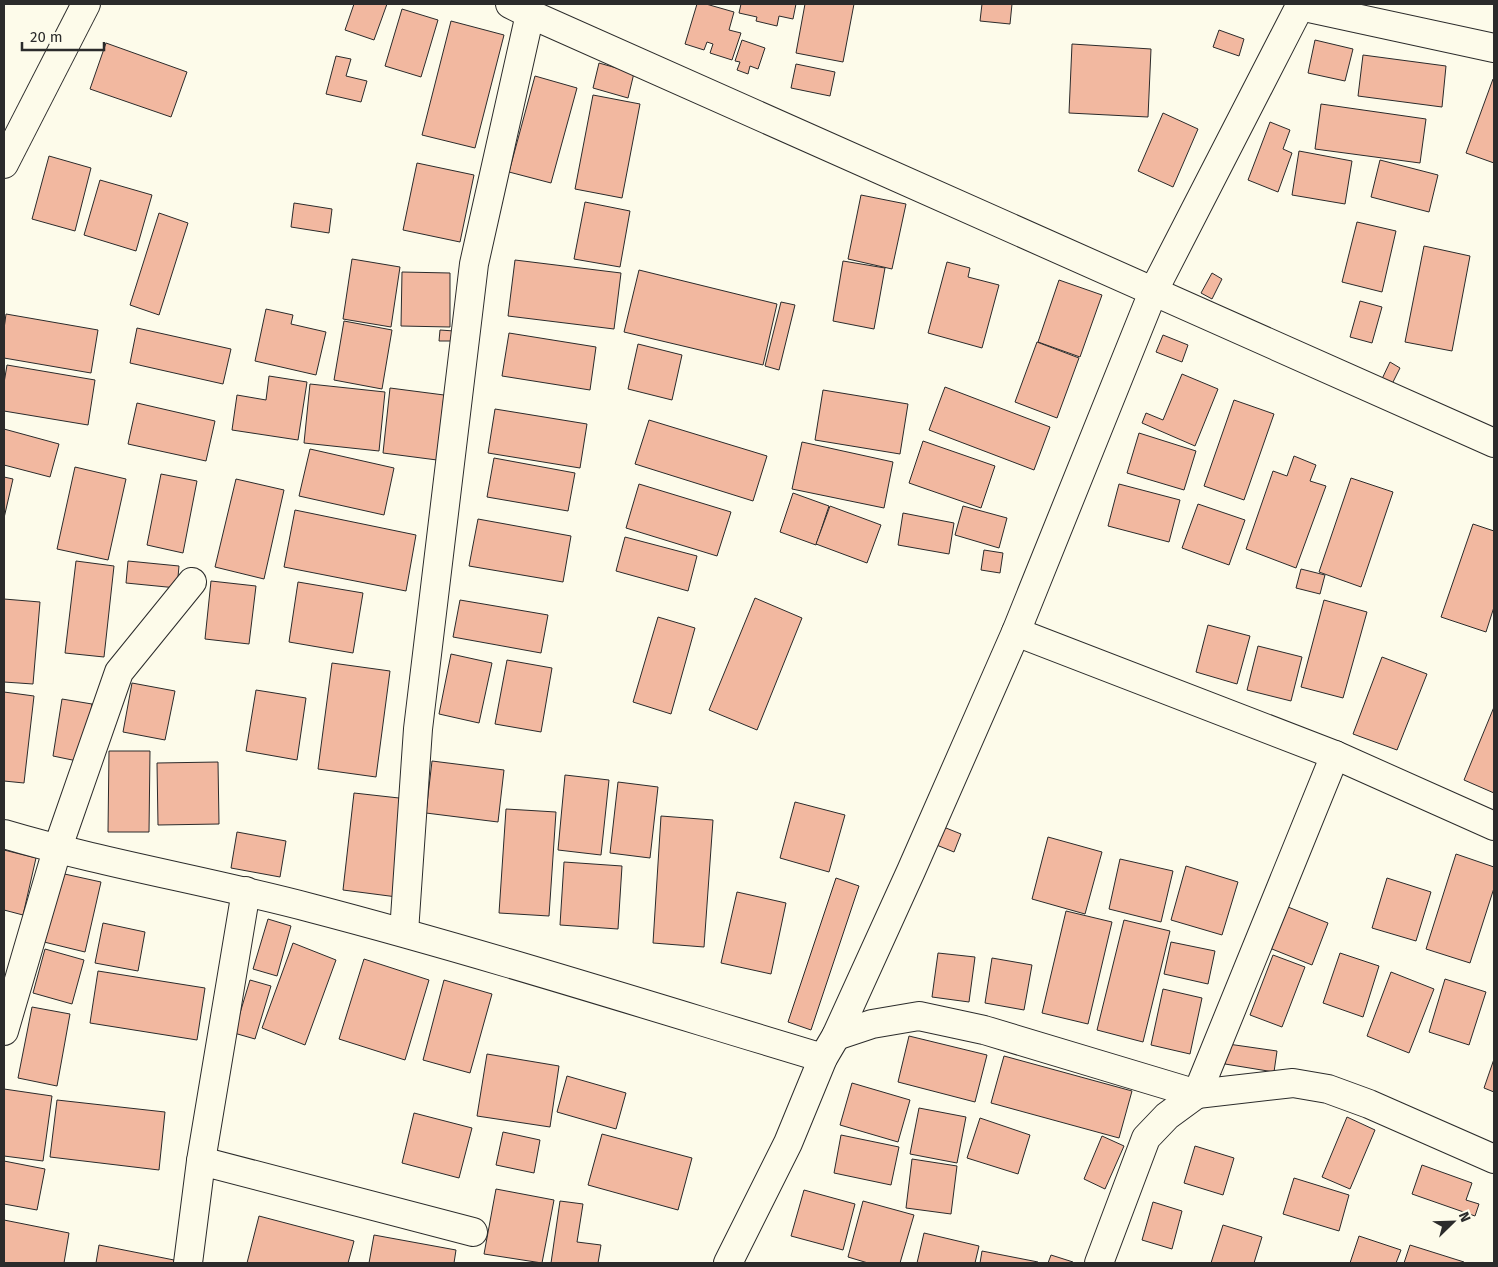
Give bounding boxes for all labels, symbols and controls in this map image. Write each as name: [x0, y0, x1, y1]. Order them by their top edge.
scale bar: [22, 20, 105, 52]
text: 20 m: [30, 28, 63, 46]
north arrow: [1428, 1197, 1478, 1247]
text: N: [1455, 1210, 1474, 1225]

